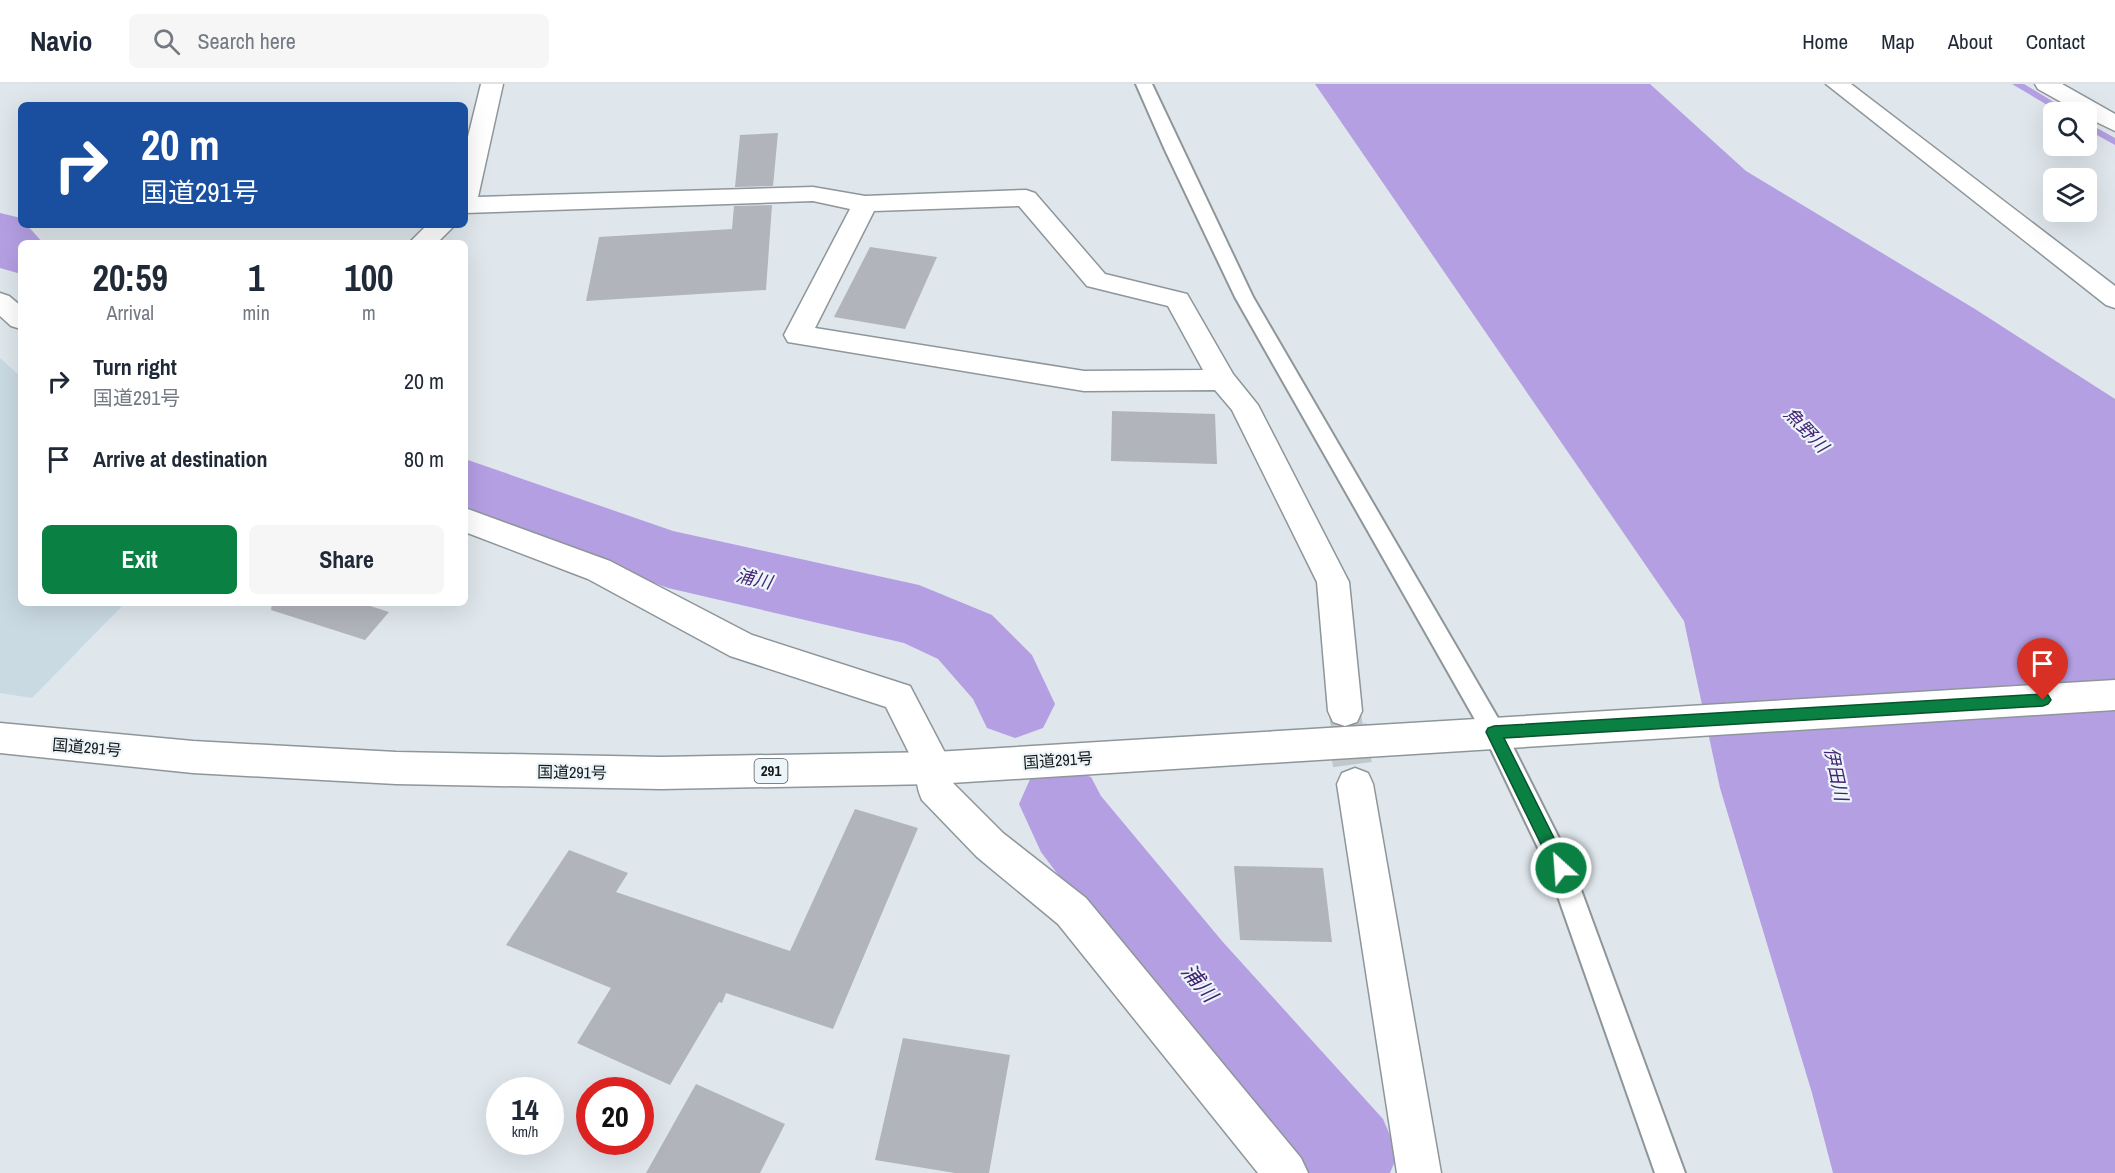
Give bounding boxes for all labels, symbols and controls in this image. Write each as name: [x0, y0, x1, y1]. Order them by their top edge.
search box: [129, 14, 549, 68]
text: Navio: [30, 22, 93, 60]
icon: search: [150, 25, 183, 58]
text: Search here: [198, 26, 296, 56]
text: Home: [1802, 27, 1848, 56]
text: Map: [1881, 27, 1915, 56]
text: About: [1948, 27, 1993, 56]
text: Contact: [2026, 27, 2085, 56]
map controls: [2043, 102, 2097, 222]
button: search: [2043, 102, 2097, 156]
text: 20 m: [141, 117, 220, 173]
icon: right: [42, 126, 120, 204]
button: layers: [2043, 168, 2097, 222]
text: 国道291号: [141, 174, 259, 210]
text: 20:59: [92, 254, 168, 302]
text: 1: [248, 254, 264, 302]
text: 100: [344, 254, 394, 302]
text: Arrival: [107, 299, 154, 326]
text: min: [242, 299, 270, 326]
text: m: [362, 299, 376, 326]
text: Turn right: [93, 352, 177, 382]
icon: right: [42, 365, 75, 398]
text: 20 m: [404, 366, 444, 396]
text: 国道291号: [93, 384, 180, 411]
water label: 魚野川: [1779, 402, 1835, 459]
icon: arrive: [42, 443, 75, 476]
text: Arrive at destination: [93, 444, 267, 474]
text: 80 m: [404, 444, 444, 474]
button: Exit: [42, 525, 237, 594]
button: Share: [249, 525, 444, 594]
water label: 浦川: [734, 562, 776, 595]
pin: [2017, 638, 2068, 700]
icon: arrive: [2026, 647, 2059, 680]
street label: 国道291号: [51, 733, 123, 761]
water label: 伊田川: [1819, 745, 1855, 805]
street label: 国道291号: [1022, 747, 1094, 773]
road number: 291: [754, 759, 788, 783]
street label: 国道291号: [537, 760, 607, 784]
position arrow: [1529, 836, 1593, 900]
water label: 浦川: [1175, 957, 1225, 1010]
speed limit sign: 20: [576, 1077, 654, 1155]
text: 14: [511, 1089, 539, 1129]
text: km/h: [512, 1121, 538, 1142]

